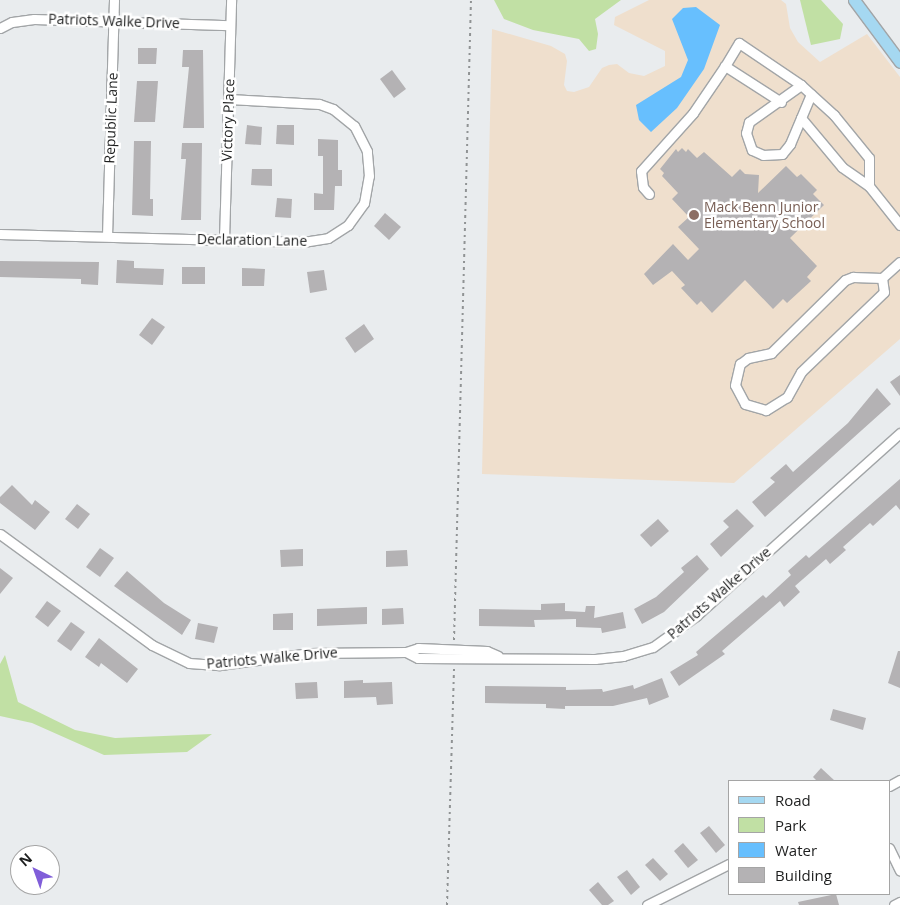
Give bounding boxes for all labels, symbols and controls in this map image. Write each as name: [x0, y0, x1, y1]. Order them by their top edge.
street label: Patriots Walke Drive: [48, 10, 180, 32]
street label: Republic Lane: [101, 72, 121, 164]
street label: Victory Place: [218, 78, 238, 162]
place label: Mack Benn Junior Elementary School: [704, 199, 825, 232]
marker: Mack Benn Junior Elementary School: [688, 209, 700, 221]
street label: Declaration Lane: [197, 231, 307, 249]
street label: Patriots Walke Drive: [664, 544, 774, 642]
street label: Patriots Walke Drive: [206, 644, 338, 672]
legend: [728, 780, 890, 895]
text: Road: [775, 790, 811, 810]
text: Park: [775, 815, 806, 835]
text: Water: [775, 840, 817, 860]
north arrow: [10, 845, 60, 895]
text: N: [15, 848, 36, 870]
text: Building: [775, 865, 832, 885]

